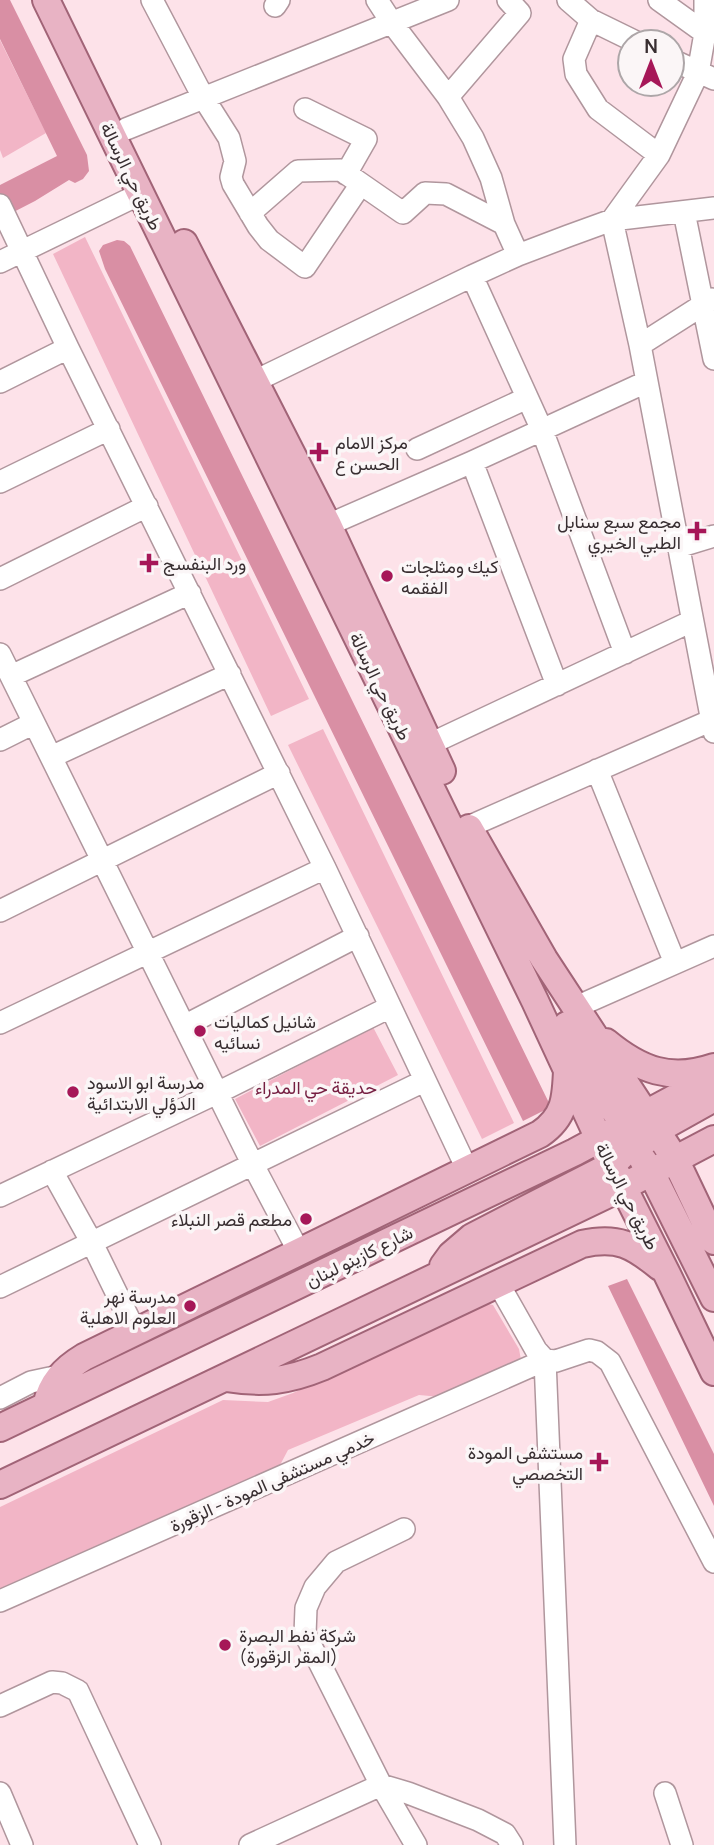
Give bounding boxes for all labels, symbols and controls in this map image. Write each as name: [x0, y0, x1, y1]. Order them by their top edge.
north arrow: [616, 28, 686, 98]
text: N: [644, 33, 658, 59]
street label: طريق حي الرسالة: [92, 118, 169, 236]
place label: مركز الامام الحسن ع: [335, 430, 408, 476]
marker: مركز الامام الحسن ع: [309, 442, 329, 462]
place label: مجمع سبع سنابل الطبي الخيري: [557, 509, 681, 558]
marker: مجمع سبع سنابل الطبي الخيري: [687, 521, 707, 541]
place label: ورد البنفسج: [163, 551, 246, 576]
place label: كيك ومثلجات الفقمه: [401, 554, 498, 599]
marker: ورد البنفسج: [141, 555, 157, 571]
marker: كيك ومثلجات الفقمه: [379, 568, 395, 584]
street label: طريق حي الرسالة: [341, 628, 418, 746]
place label: شانيل كماليات نسائيه: [214, 1009, 316, 1054]
marker: شانيل كماليات نسائيه: [192, 1023, 208, 1039]
place label: مدرسة ابو الاسود الدؤلي الابتدائية: [87, 1070, 204, 1119]
park label: حديقة حي المدراء: [255, 1075, 377, 1103]
marker: مدرسة ابو الاسود الدؤلي الابتدائية: [65, 1084, 81, 1100]
street label: طريق حي الرسالة: [587, 1138, 665, 1256]
place label: مطعم قصر النبلاء: [171, 1207, 292, 1232]
marker: مطعم قصر النبلاء: [298, 1211, 314, 1227]
street label: شارع كازينو لبنان: [301, 1220, 417, 1293]
place label: مدرسة نهر العلوم الاهلية: [80, 1284, 176, 1330]
marker: مدرسة نهر العلوم الاهلية: [182, 1298, 198, 1314]
street label: خدمي مستشفى المودة - الزقورة: [166, 1425, 380, 1541]
place label: مستشفى المودة التخصصي: [468, 1440, 583, 1489]
marker: مستشفى المودة التخصصي: [589, 1452, 609, 1472]
place label: شركة نفط البصرة (المقر الزقورة): [239, 1623, 356, 1668]
marker: شركة نفط البصرة (المقر الزقورة): [217, 1637, 233, 1653]

